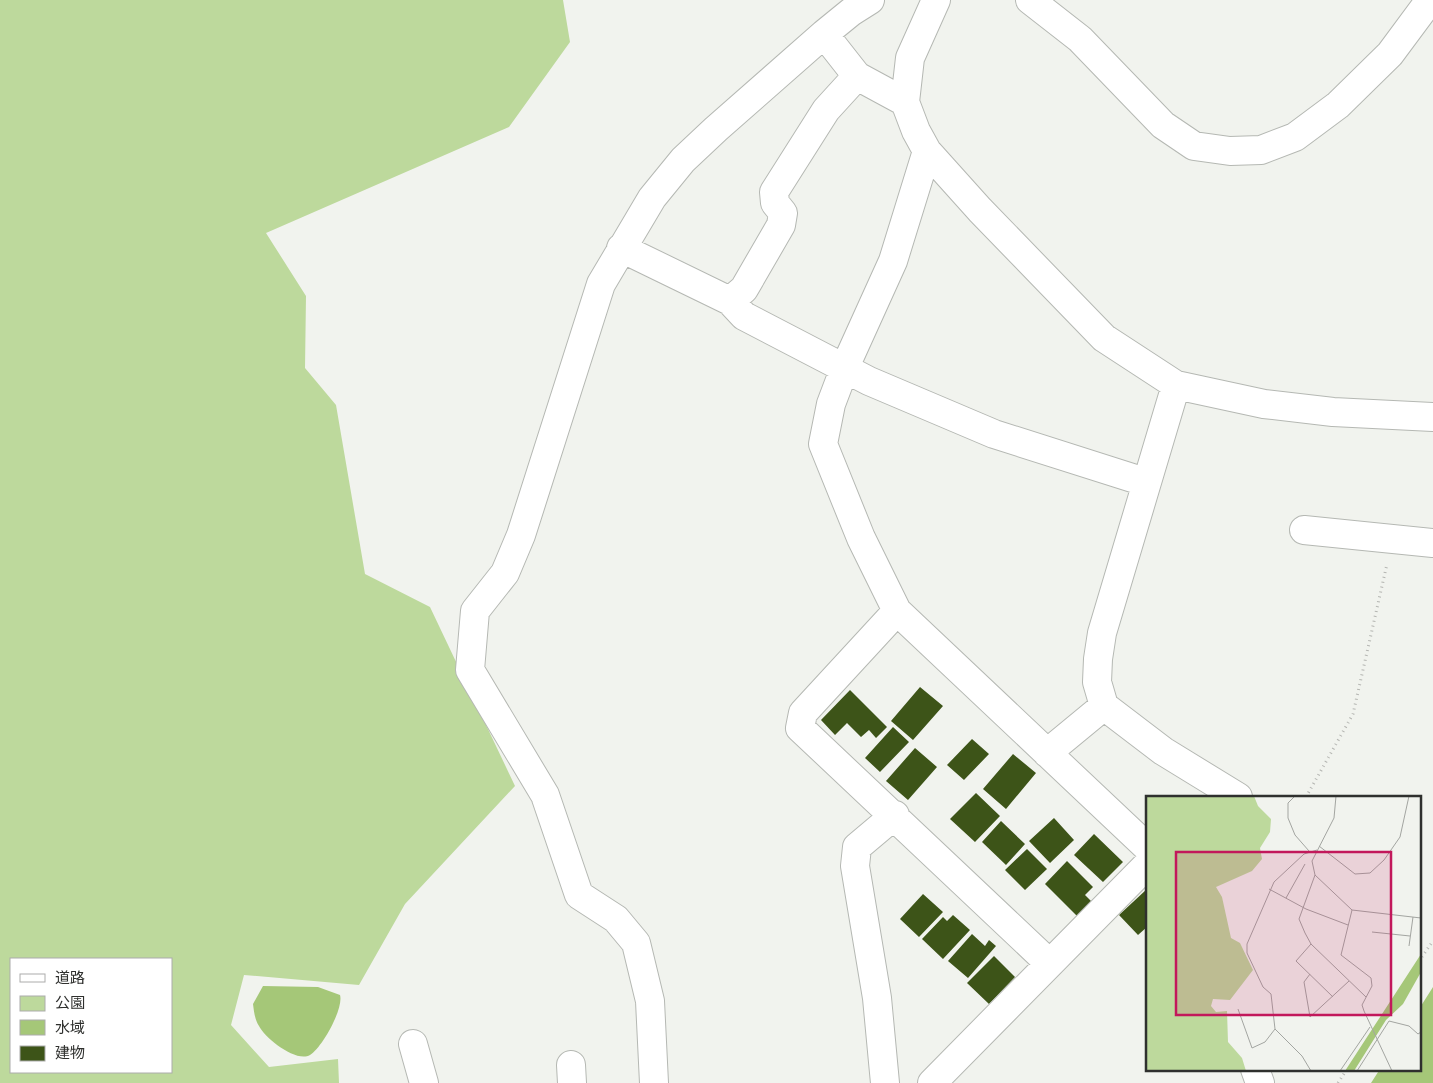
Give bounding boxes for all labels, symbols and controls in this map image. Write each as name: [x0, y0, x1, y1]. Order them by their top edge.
inset map: [1146, 796, 1420, 1070]
legend: [10, 958, 172, 1073]
text: 道路: [55, 967, 85, 988]
text: 公園: [55, 992, 85, 1013]
text: 水域: [55, 1017, 85, 1038]
text: 建物: [55, 1042, 85, 1063]

